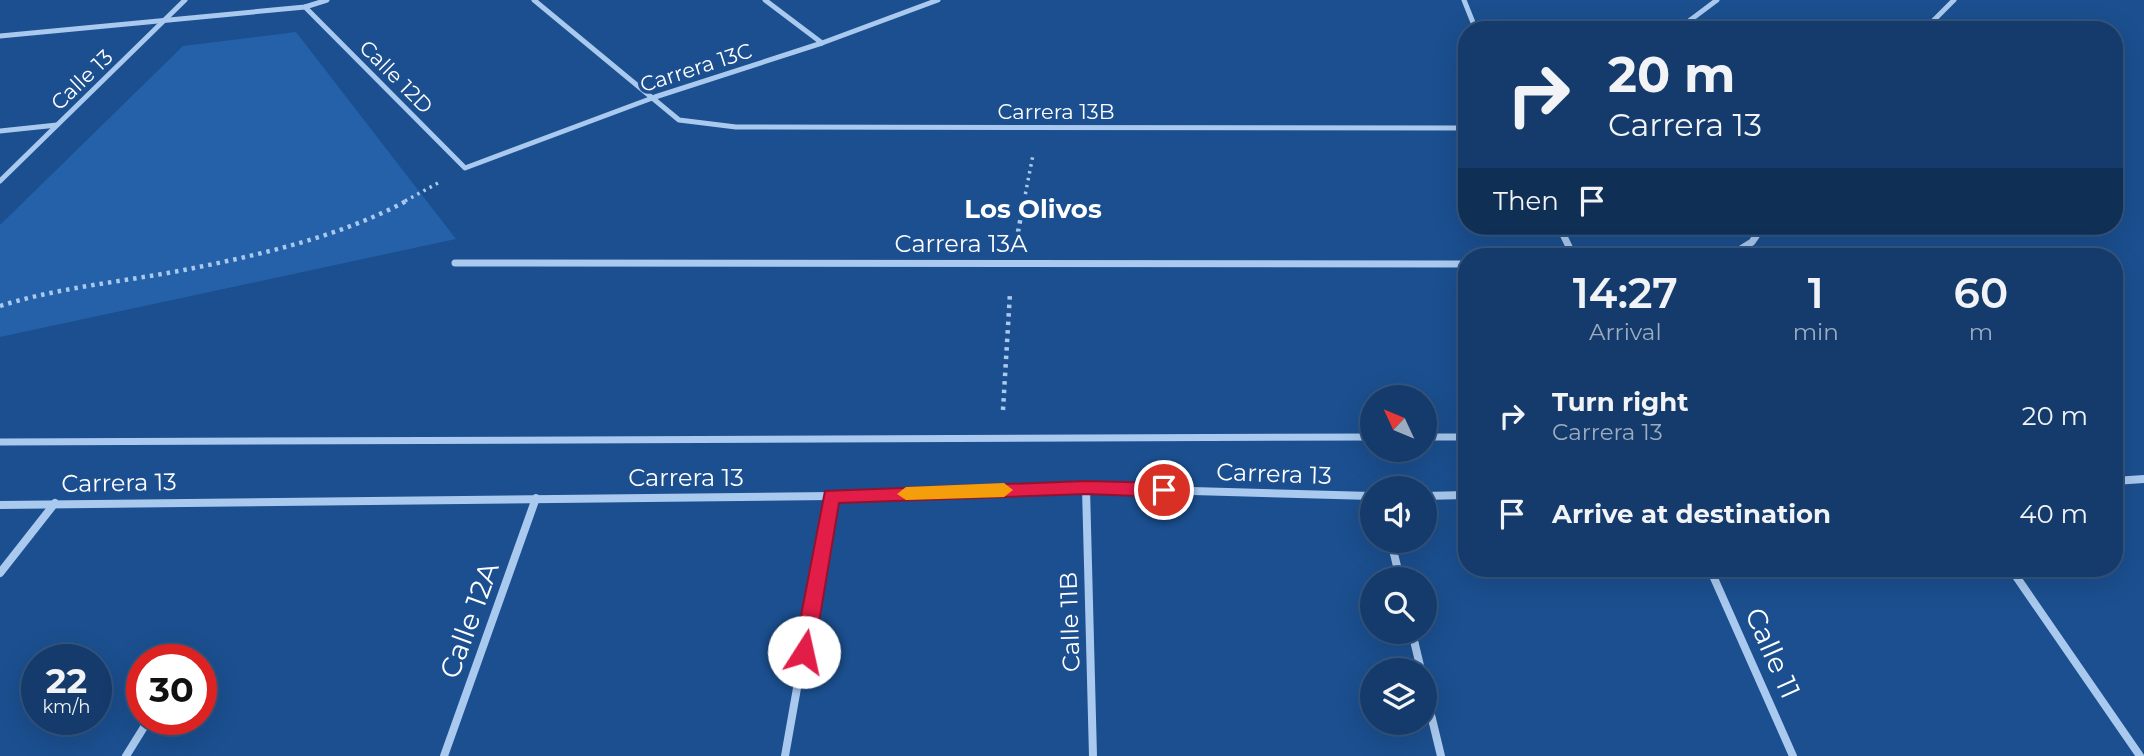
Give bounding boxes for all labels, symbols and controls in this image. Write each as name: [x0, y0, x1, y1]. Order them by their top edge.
street label: Calle 12D: [354, 35, 438, 119]
street label: Carrera 13C: [637, 38, 755, 97]
street label: Calle 13: [46, 44, 118, 115]
text: 20 m: [1608, 45, 1735, 104]
icon: right: [1493, 49, 1584, 140]
street label: Carrera 13B: [998, 99, 1114, 124]
text: Carrera 13: [1608, 105, 1762, 144]
icon: arrive: [1573, 182, 1611, 220]
text: Then: [1493, 185, 1559, 217]
district label: Los Olivos: [964, 193, 1102, 225]
street label: Carrera 13A: [895, 229, 1028, 258]
text: 14:27: [1573, 267, 1678, 319]
text: 1: [1808, 267, 1824, 319]
text: 60: [1954, 267, 2008, 319]
text: Arrival: [1589, 318, 1662, 346]
text: min: [1793, 318, 1839, 346]
text: m: [1969, 318, 1993, 346]
north arrow: [1360, 385, 1437, 462]
map controls: [1360, 385, 1437, 735]
text: Turn right: [1552, 386, 1688, 418]
icon: right: [1493, 397, 1531, 435]
text: 20 m: [2022, 400, 2088, 432]
text: Carrera 13: [1552, 418, 1663, 446]
street label: Carrera 13: [1216, 457, 1332, 490]
pin: [1134, 460, 1194, 520]
street label: Carrera 13: [628, 463, 744, 492]
street label: Carrera 13: [61, 467, 177, 498]
icon: arrive: [1145, 471, 1183, 509]
button: sound: [1360, 476, 1437, 553]
icon: arrive: [1493, 495, 1531, 533]
text: Arrive at destination: [1552, 498, 1831, 530]
text: 40 m: [2019, 498, 2088, 530]
street label: Calle 12A: [432, 556, 506, 683]
button: search: [1360, 567, 1437, 644]
street label: Calle 11B: [1053, 571, 1086, 673]
street label: Calle 11: [1738, 602, 1808, 704]
position arrow: [767, 615, 841, 689]
speed limit sign: 30: [126, 644, 217, 735]
button: layers: [1360, 658, 1437, 735]
text: 22: [46, 659, 87, 702]
text: km/h: [42, 696, 91, 718]

